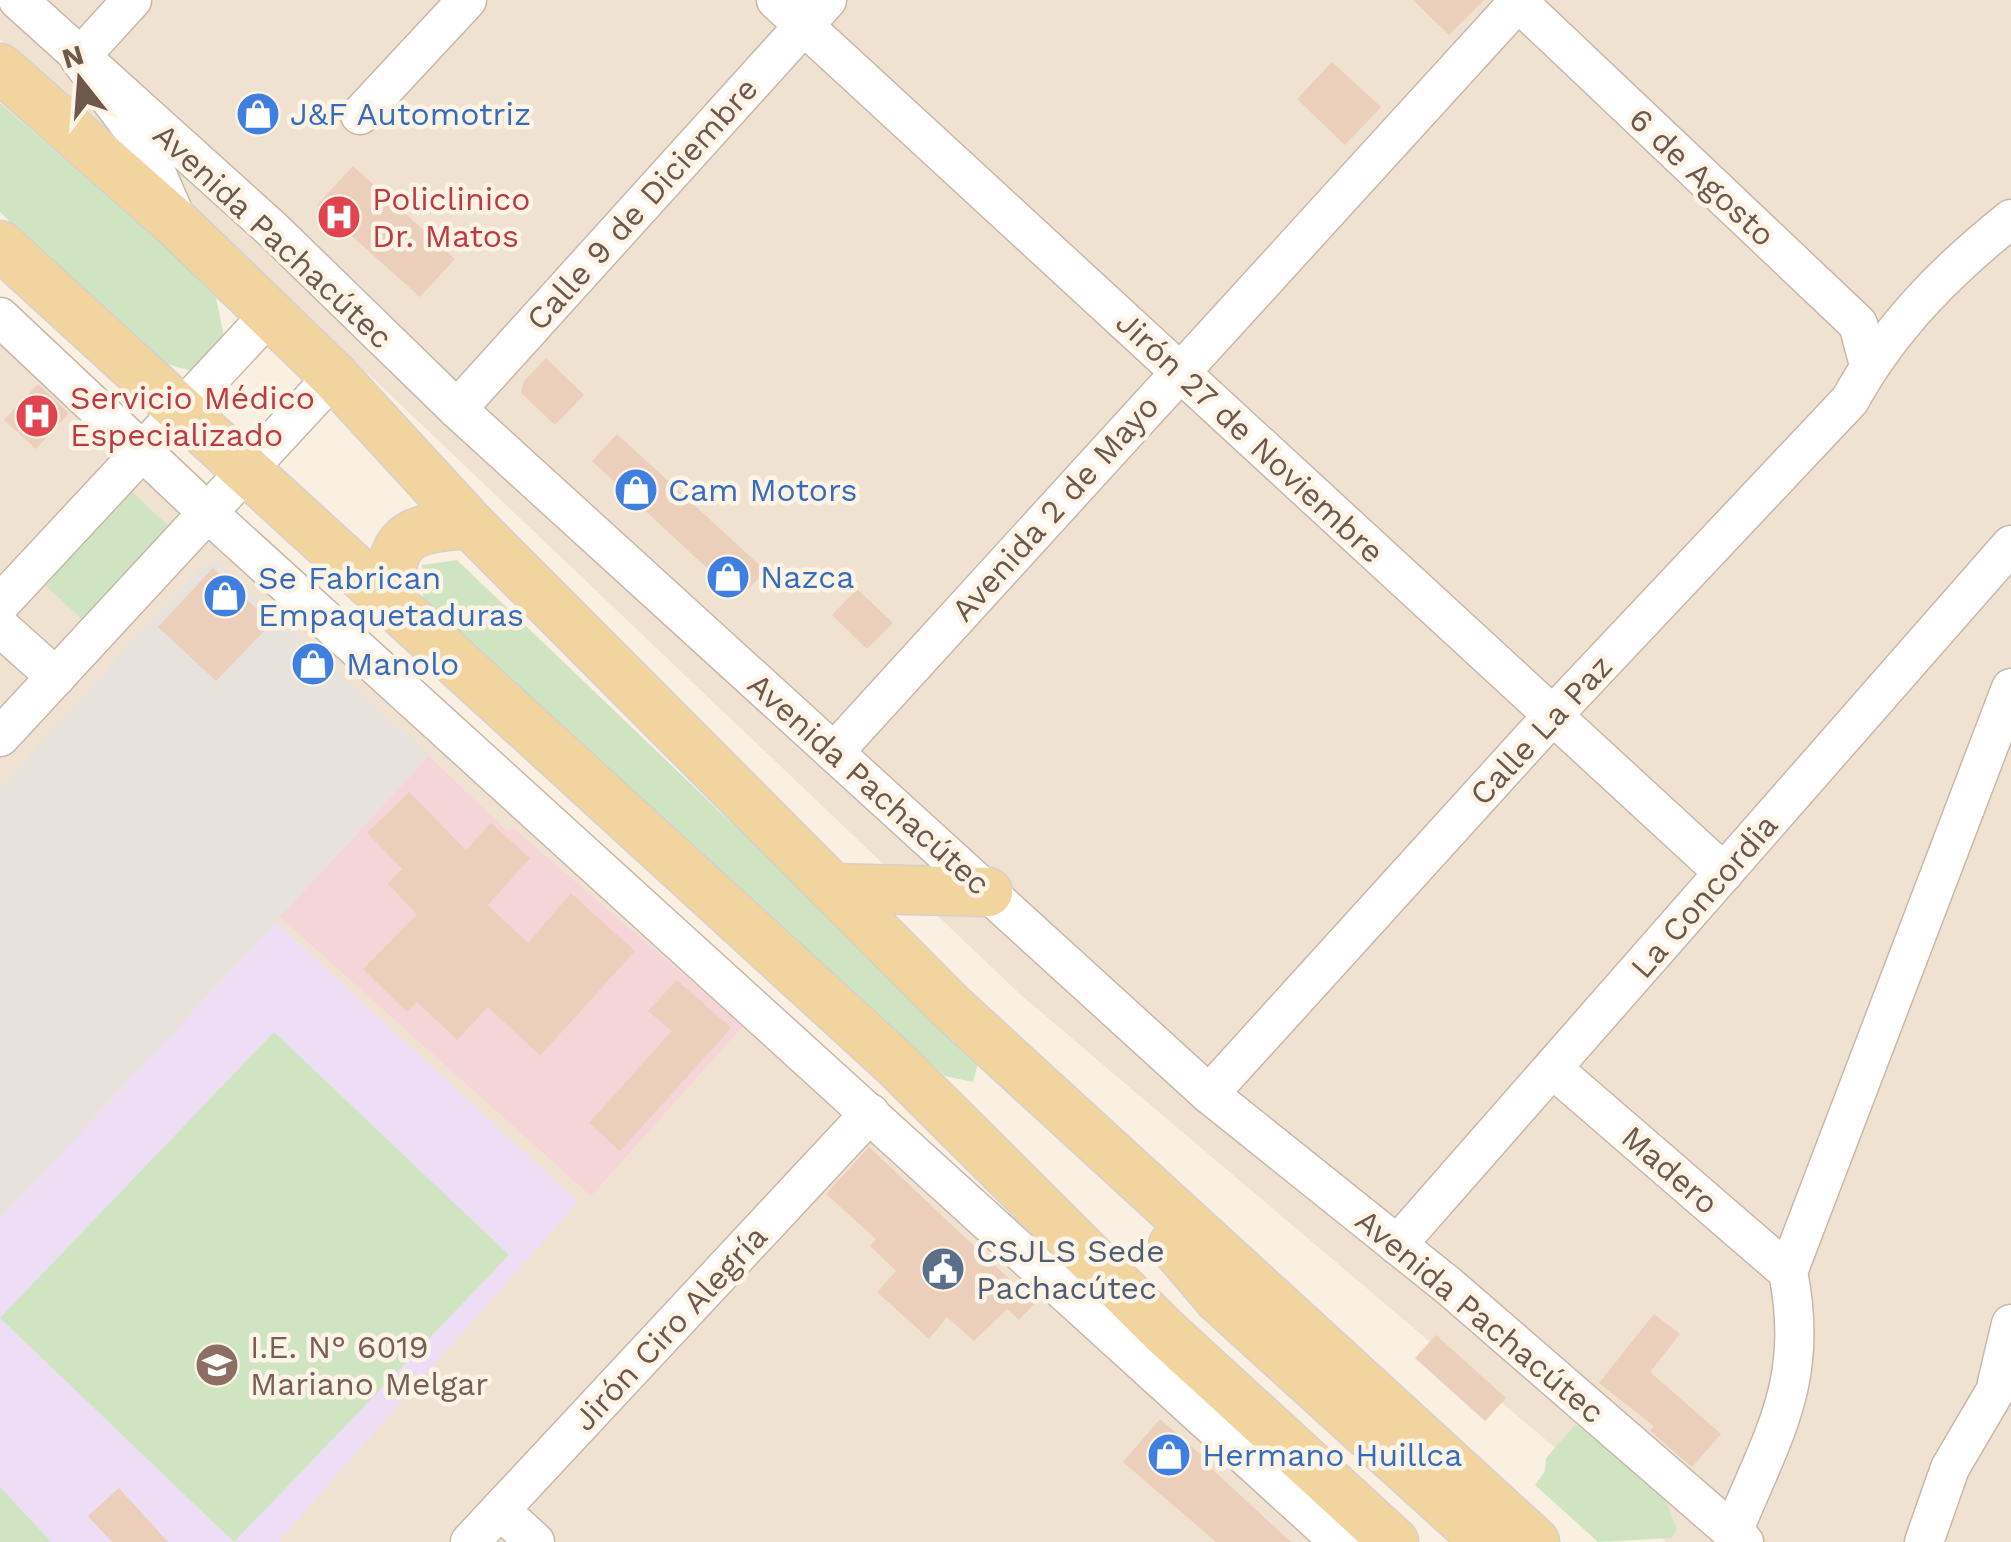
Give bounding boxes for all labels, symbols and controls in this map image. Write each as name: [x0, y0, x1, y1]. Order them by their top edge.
north arrow: [30, 30, 130, 130]
text: N: [58, 38, 88, 75]
street label: Calle 9 de Diciembre: [518, 70, 766, 338]
shop icon: J&F Automotriz: [235, 91, 281, 137]
place label: J&F Automotriz: [290, 95, 531, 133]
street label: 6 de Agosto: [1621, 100, 1783, 254]
street label: Avenida Pachacútec: [146, 115, 400, 357]
place label: Policlinico Dr. Matos: [372, 180, 530, 255]
hospital icon: Policlinico Dr. Matos: [316, 194, 362, 240]
street label: Jirón 27 de Noviembre: [1108, 303, 1392, 571]
place label: Servicio Médico Especializado: [70, 379, 315, 454]
street label: Avenida 2 de Mayo: [944, 387, 1166, 629]
hospital icon: Servicio Médico Especializado: [14, 393, 60, 439]
shop icon: Cam Motors: [613, 467, 659, 513]
place label: Cam Motors: [668, 471, 857, 509]
shop icon: Nazca: [705, 554, 751, 600]
place label: Nazca: [760, 558, 854, 596]
place label: Se Fabrican Empaquetaduras: [258, 559, 524, 634]
shop icon: Se Fabrican Empaquetaduras: [202, 573, 248, 619]
shop icon: Manolo: [290, 641, 336, 687]
place label: Manolo: [346, 645, 459, 683]
street label: Calle La Paz: [1462, 647, 1620, 813]
street label: Avenida Pachacútec: [740, 665, 998, 903]
street label: La Concordia: [1622, 806, 1786, 986]
street label: Madero: [1614, 1118, 1726, 1222]
street label: Avenida Pachacútec: [1348, 1201, 1612, 1431]
street label: Jirón Ciro Alegría: [565, 1217, 775, 1439]
place label: CSJLS Sede Pachacútec: [976, 1232, 1165, 1307]
public building icon: CSJLS Sede Pachacútec: [920, 1246, 966, 1292]
place label: I.E. N° 6019 Mariano Melgar: [250, 1328, 488, 1403]
school or university icon: I.E. N° 6019 Mariano Melgar: [194, 1342, 240, 1388]
shop icon: Hermano Huillca: [1146, 1432, 1192, 1478]
place label: Hermano Huillca: [1202, 1436, 1462, 1474]

